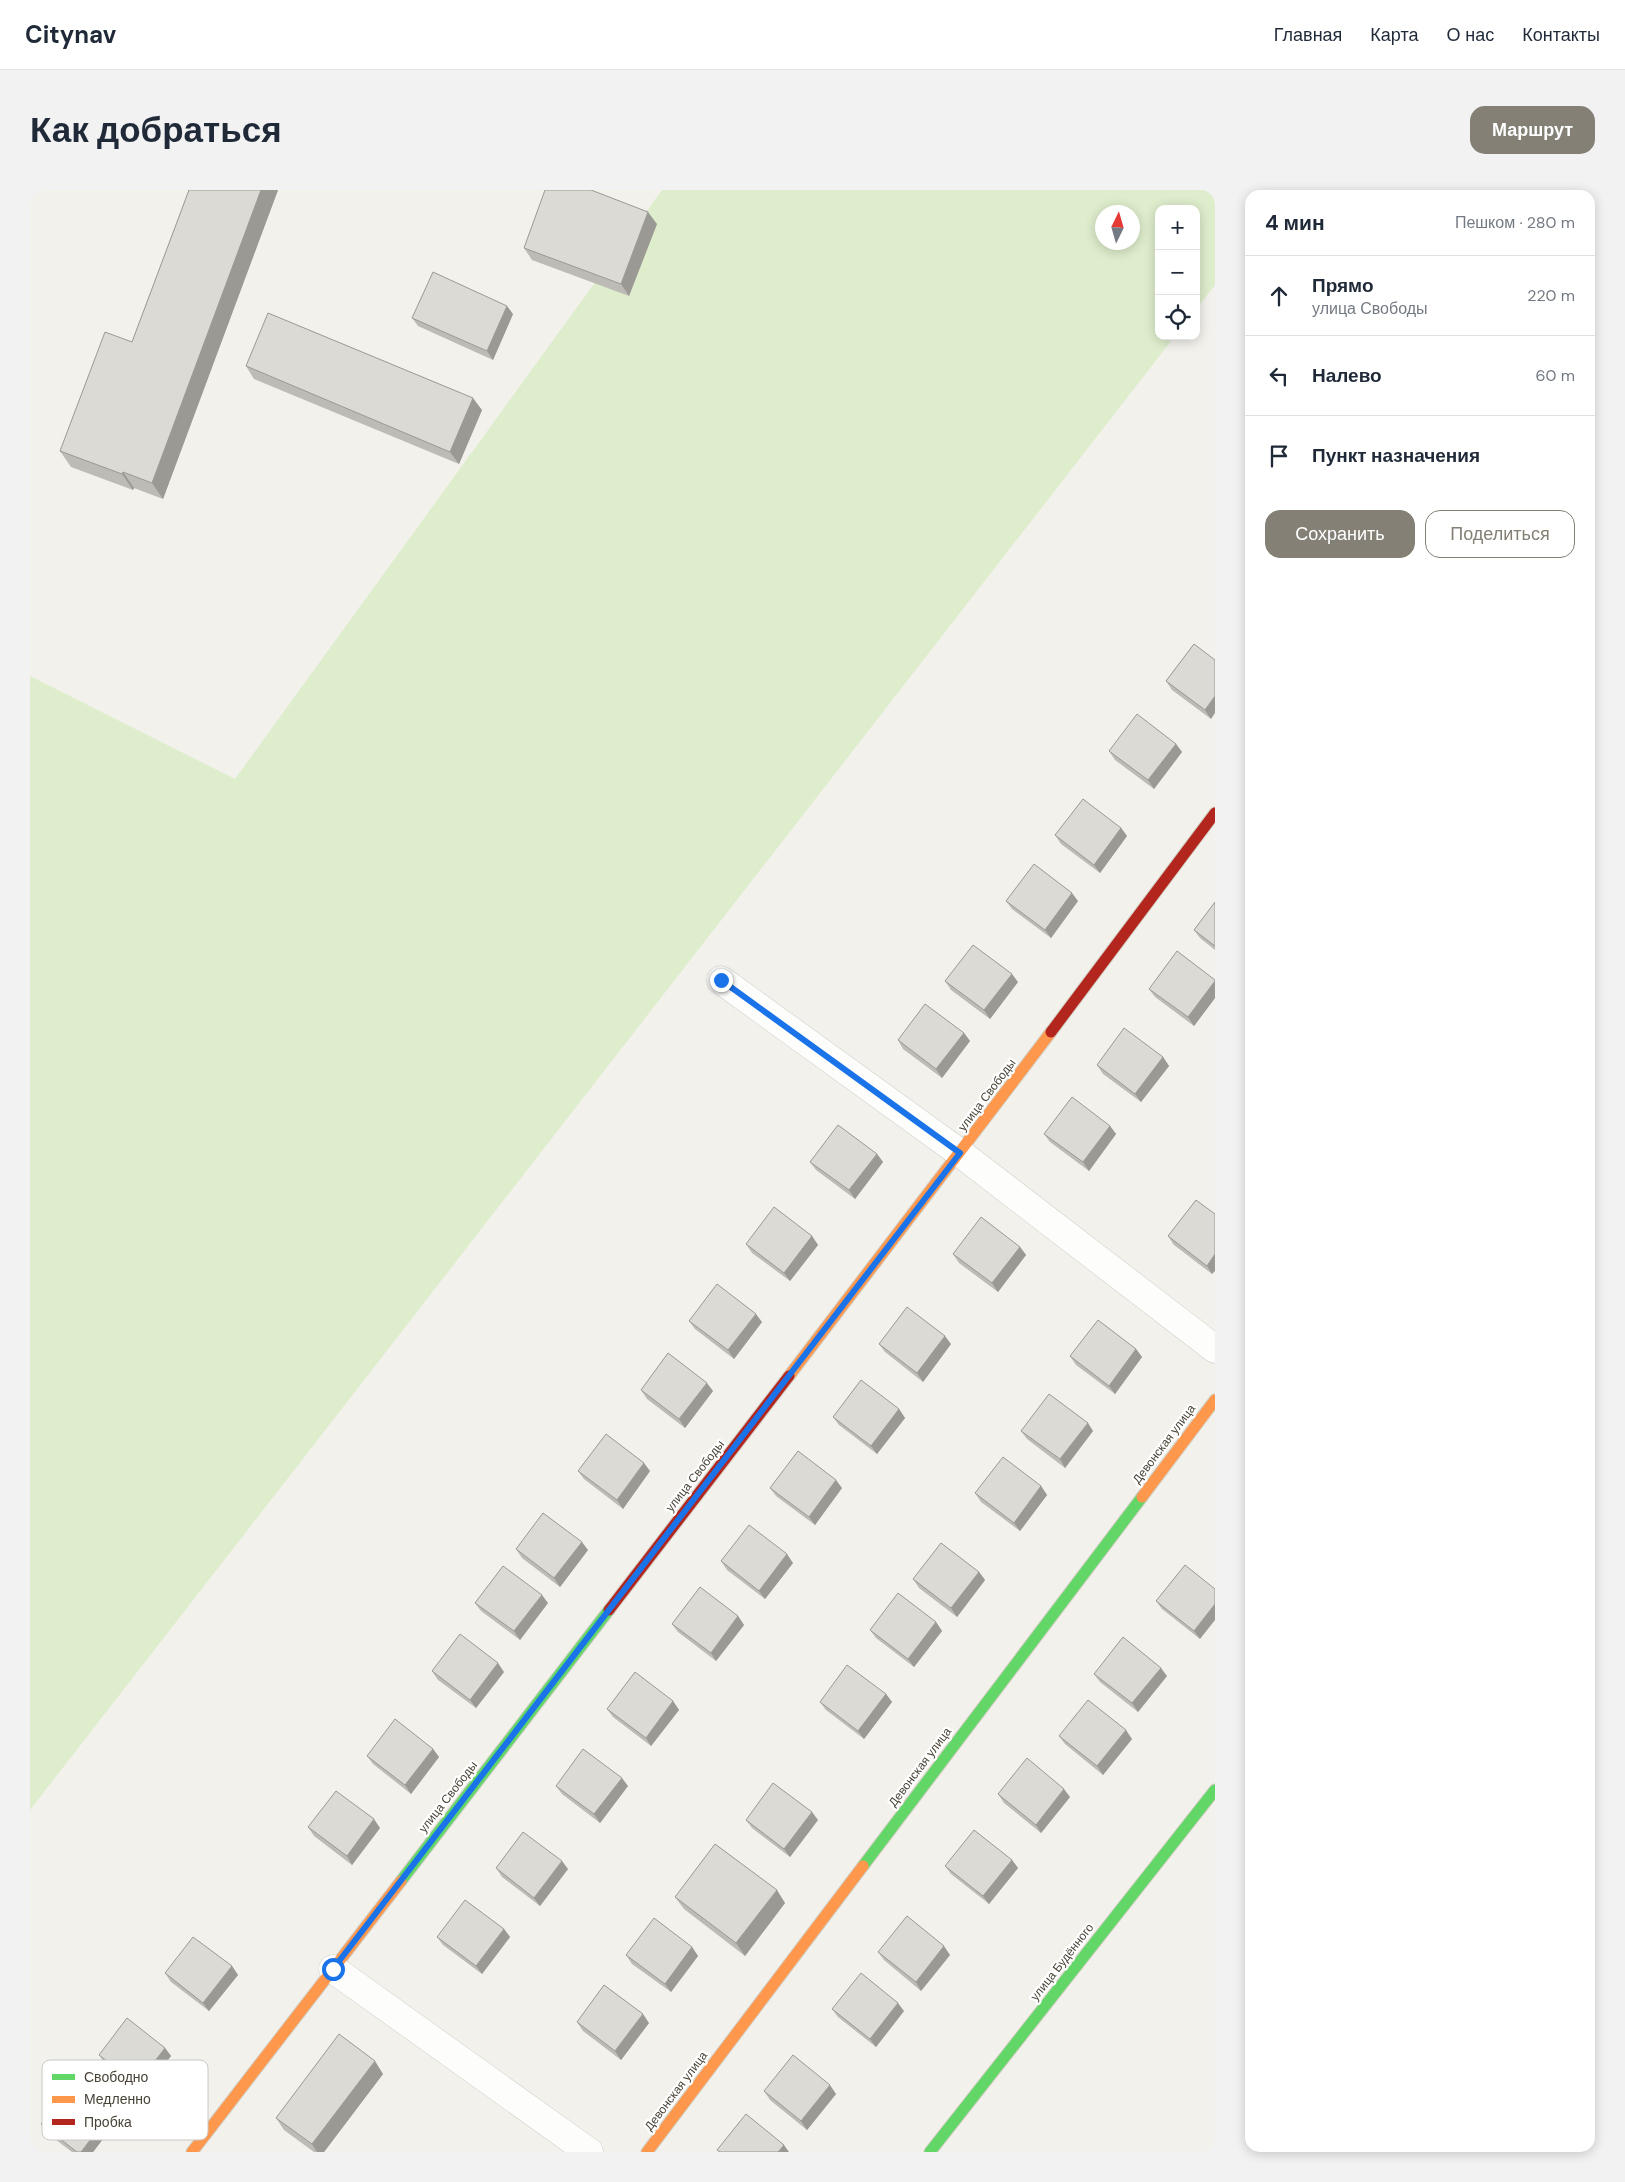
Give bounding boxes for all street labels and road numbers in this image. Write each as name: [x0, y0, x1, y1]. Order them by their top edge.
street label: улица Свободы: [955, 1056, 1019, 1134]
street label: Девонская улица: [1129, 1401, 1199, 1487]
street label: улица Свободы: [662, 1437, 728, 1515]
street label: Девонская улица: [885, 1724, 955, 1810]
street label: улица Свободы: [415, 1758, 481, 1836]
street label: улица Будённого: [1027, 1920, 1097, 2004]
street label: Девонская улица: [641, 2048, 711, 2134]

